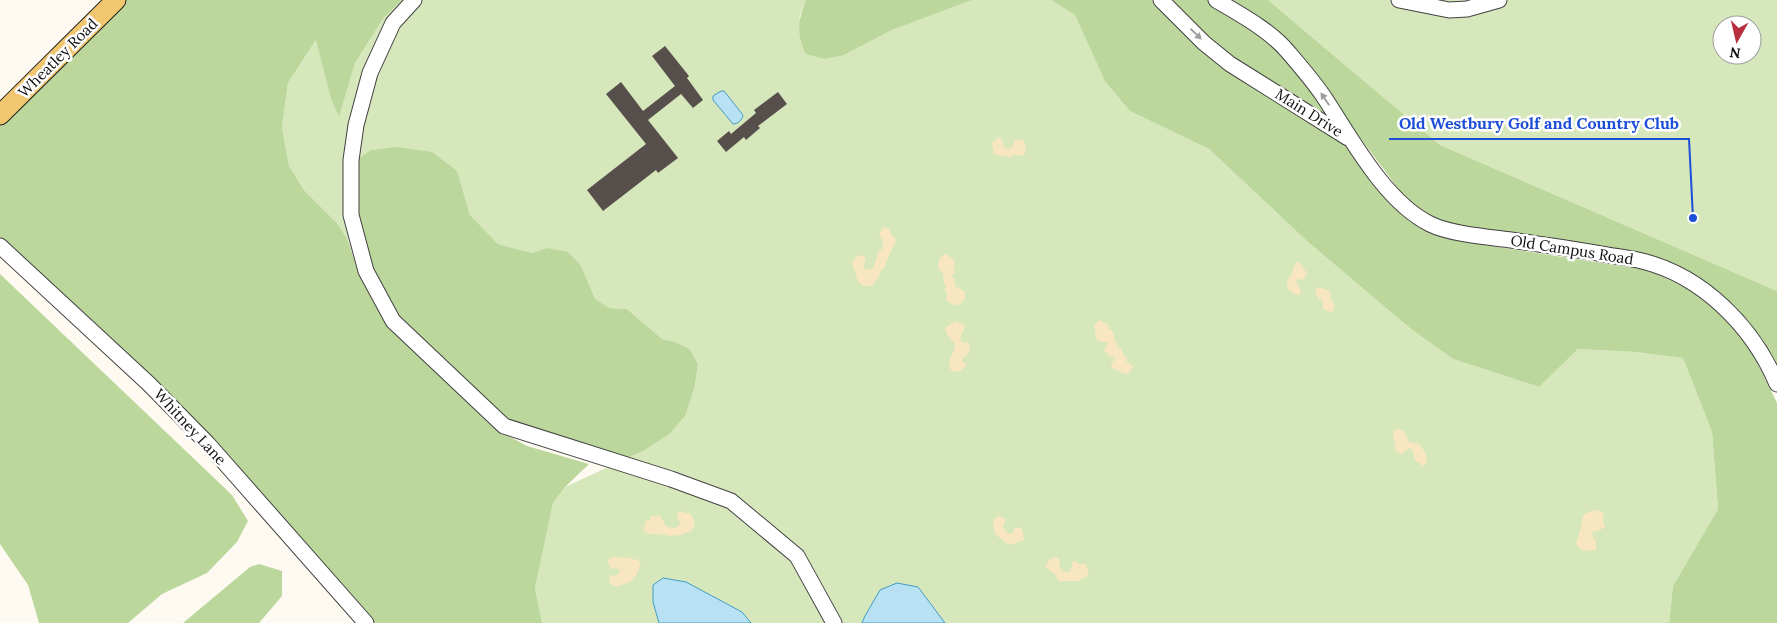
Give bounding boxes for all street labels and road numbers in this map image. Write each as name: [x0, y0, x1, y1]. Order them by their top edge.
street label: Wheatley Road: [14, 14, 101, 101]
street label: Main Drive: [1272, 84, 1347, 141]
street label: Old Campus Road: [1509, 230, 1635, 269]
street label: Whitney Lane: [150, 385, 231, 469]

